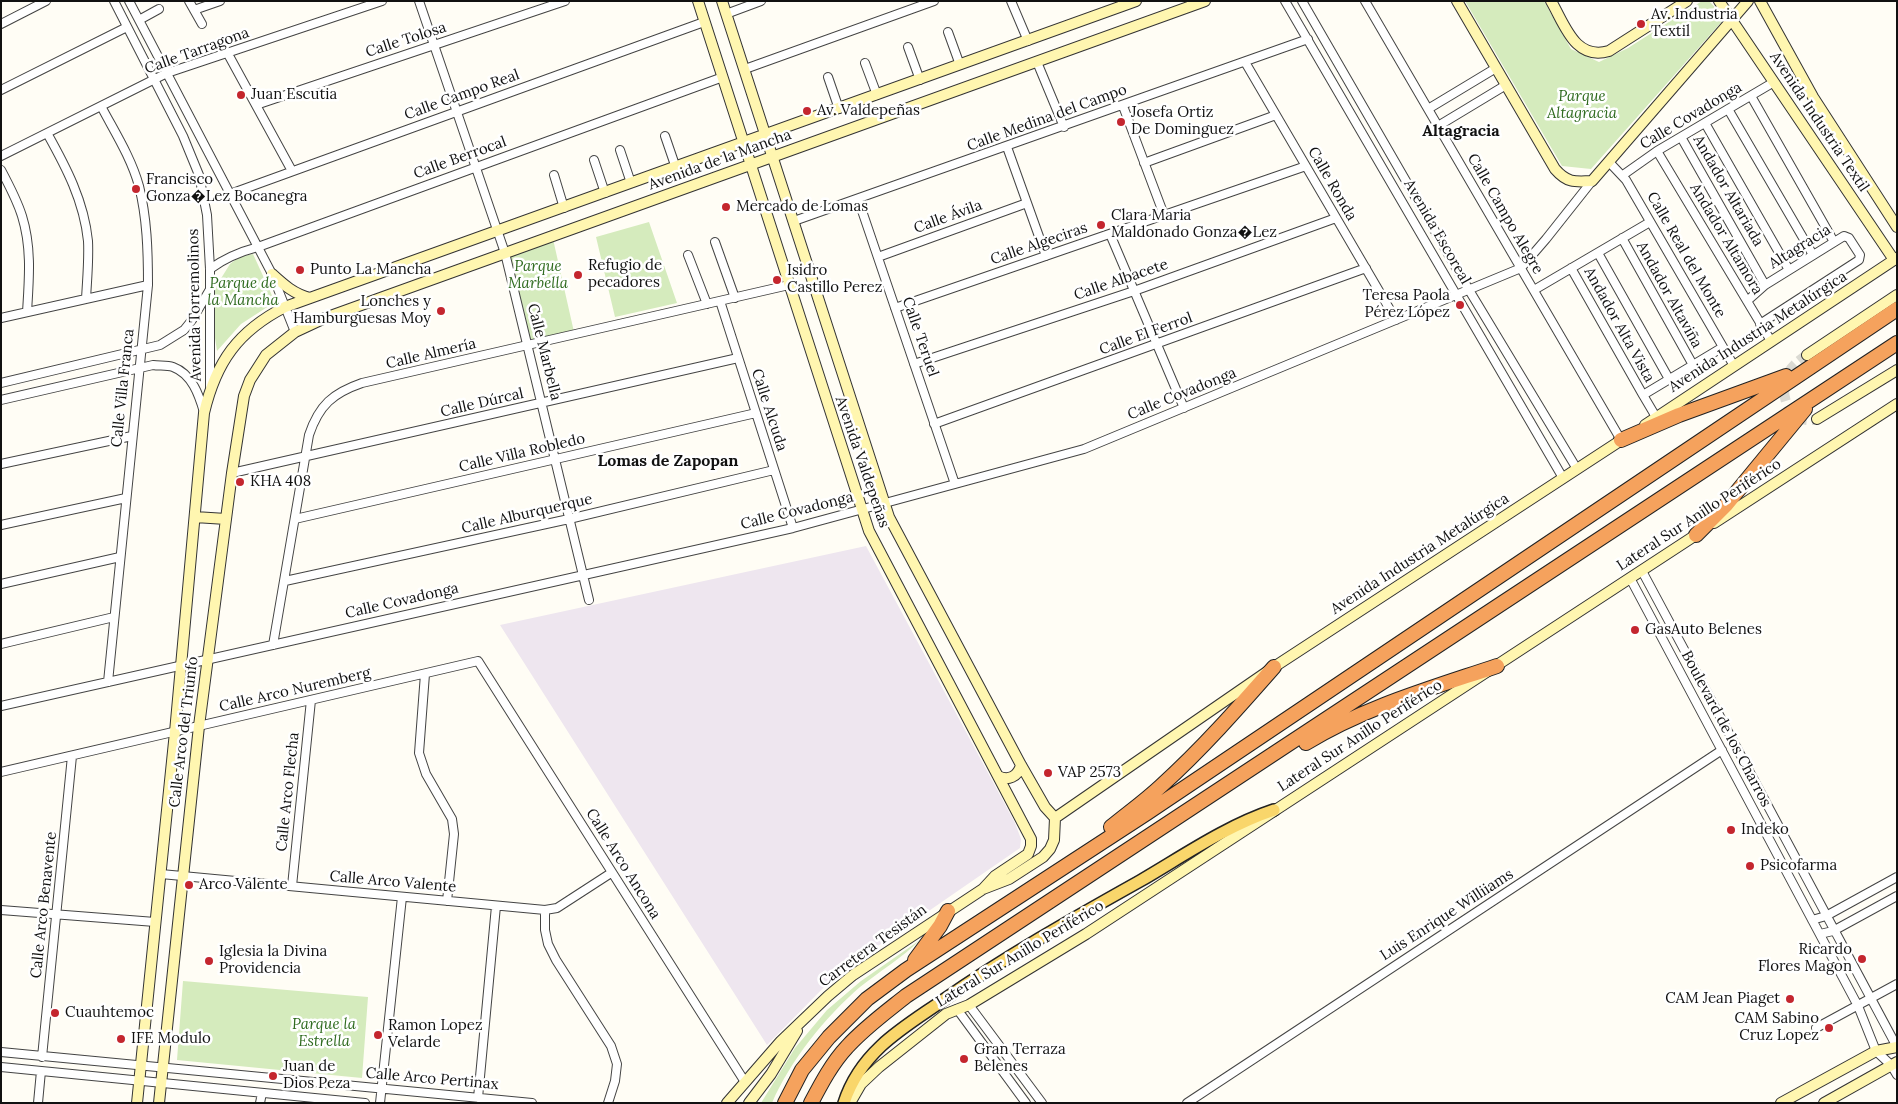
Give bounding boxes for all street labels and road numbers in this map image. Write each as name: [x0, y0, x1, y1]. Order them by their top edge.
street label: Calle Tolosa: [363, 19, 449, 61]
street label: Calle Tarragona: [142, 24, 252, 78]
street label: Avenida Industria Textil: [1765, 49, 1873, 195]
street label: Calle Campo Real: [402, 66, 522, 124]
street label: Calle Covadonga: [1637, 78, 1745, 154]
street label: Calle Medina del Campo: [965, 81, 1129, 155]
street label: Avenida de la Mancha: [646, 126, 794, 194]
street label: Andador Altariada: [1689, 132, 1767, 250]
street label: Calle Berrocal: [411, 133, 509, 183]
street label: Calle Ronda: [1304, 144, 1360, 224]
street label: Calle Campo Alegre: [1463, 151, 1547, 277]
street label: Avenida Escoreal: [1400, 176, 1474, 288]
street label: Andador Altamora: [1686, 180, 1766, 298]
street label: Calle Real del Monte: [1643, 189, 1729, 321]
street label: Calle Ávila: [911, 196, 985, 238]
street label: Calle Algeciras: [988, 219, 1090, 269]
street label: Altagracia: [1766, 221, 1834, 273]
street label: Avenida Torremolinos: [185, 229, 205, 381]
street label: Andador Altaviña: [1632, 239, 1706, 351]
street label: Calle Albacete: [1072, 255, 1170, 305]
street label: Andador Alta Vista: [1580, 264, 1658, 386]
street label: Avenida Industria Metalúrgica: [1665, 268, 1851, 396]
street label: Calle Teruel: [898, 295, 942, 379]
street label: Calle Marbella: [523, 302, 565, 402]
street label: Calle El Ferrol: [1097, 309, 1195, 359]
street label: Calle Villa Franca: [108, 328, 138, 448]
street label: Calle Almería: [384, 335, 478, 373]
street label: Calle Covadonga: [1125, 364, 1239, 424]
street label: Calle Alcuda: [747, 367, 791, 453]
street label: Calle Dúrcal: [439, 385, 525, 421]
street label: Avenida Valdepeñas: [831, 394, 893, 530]
street label: Calle Villa Robledo: [457, 430, 587, 476]
street label: Lateral Sur Anillo Periférico: [1613, 455, 1785, 575]
street label: Calle Covadonga: [739, 488, 855, 534]
street label: Calle Alburquerque: [460, 490, 594, 538]
street label: Avenida Industria Metalúrgica: [1327, 490, 1513, 618]
street label: Calle Covadonga: [344, 579, 460, 623]
street label: Boulevard de los Charros: [1677, 648, 1775, 810]
street label: Calle Arco del Triunfo: [166, 656, 202, 808]
street label: Calle Arco Nuremberg: [218, 664, 372, 716]
street label: Lateral Sur Anillo Periférico: [1274, 676, 1446, 796]
street label: Calle Arco Flecha: [273, 731, 303, 853]
street label: Calle Arco Ancona: [582, 805, 664, 923]
street label: Calle Arco Benavente: [27, 831, 61, 979]
street label: Luis Enrique Williiams: [1377, 865, 1517, 965]
street label: Calle Arco Valente: [329, 867, 457, 897]
street label: Lateral Sur Anillo Periférico: [933, 897, 1107, 1011]
street label: Carretera Tesistán: [816, 901, 930, 991]
street label: Calle Arco Pertinax: [365, 1064, 499, 1094]

